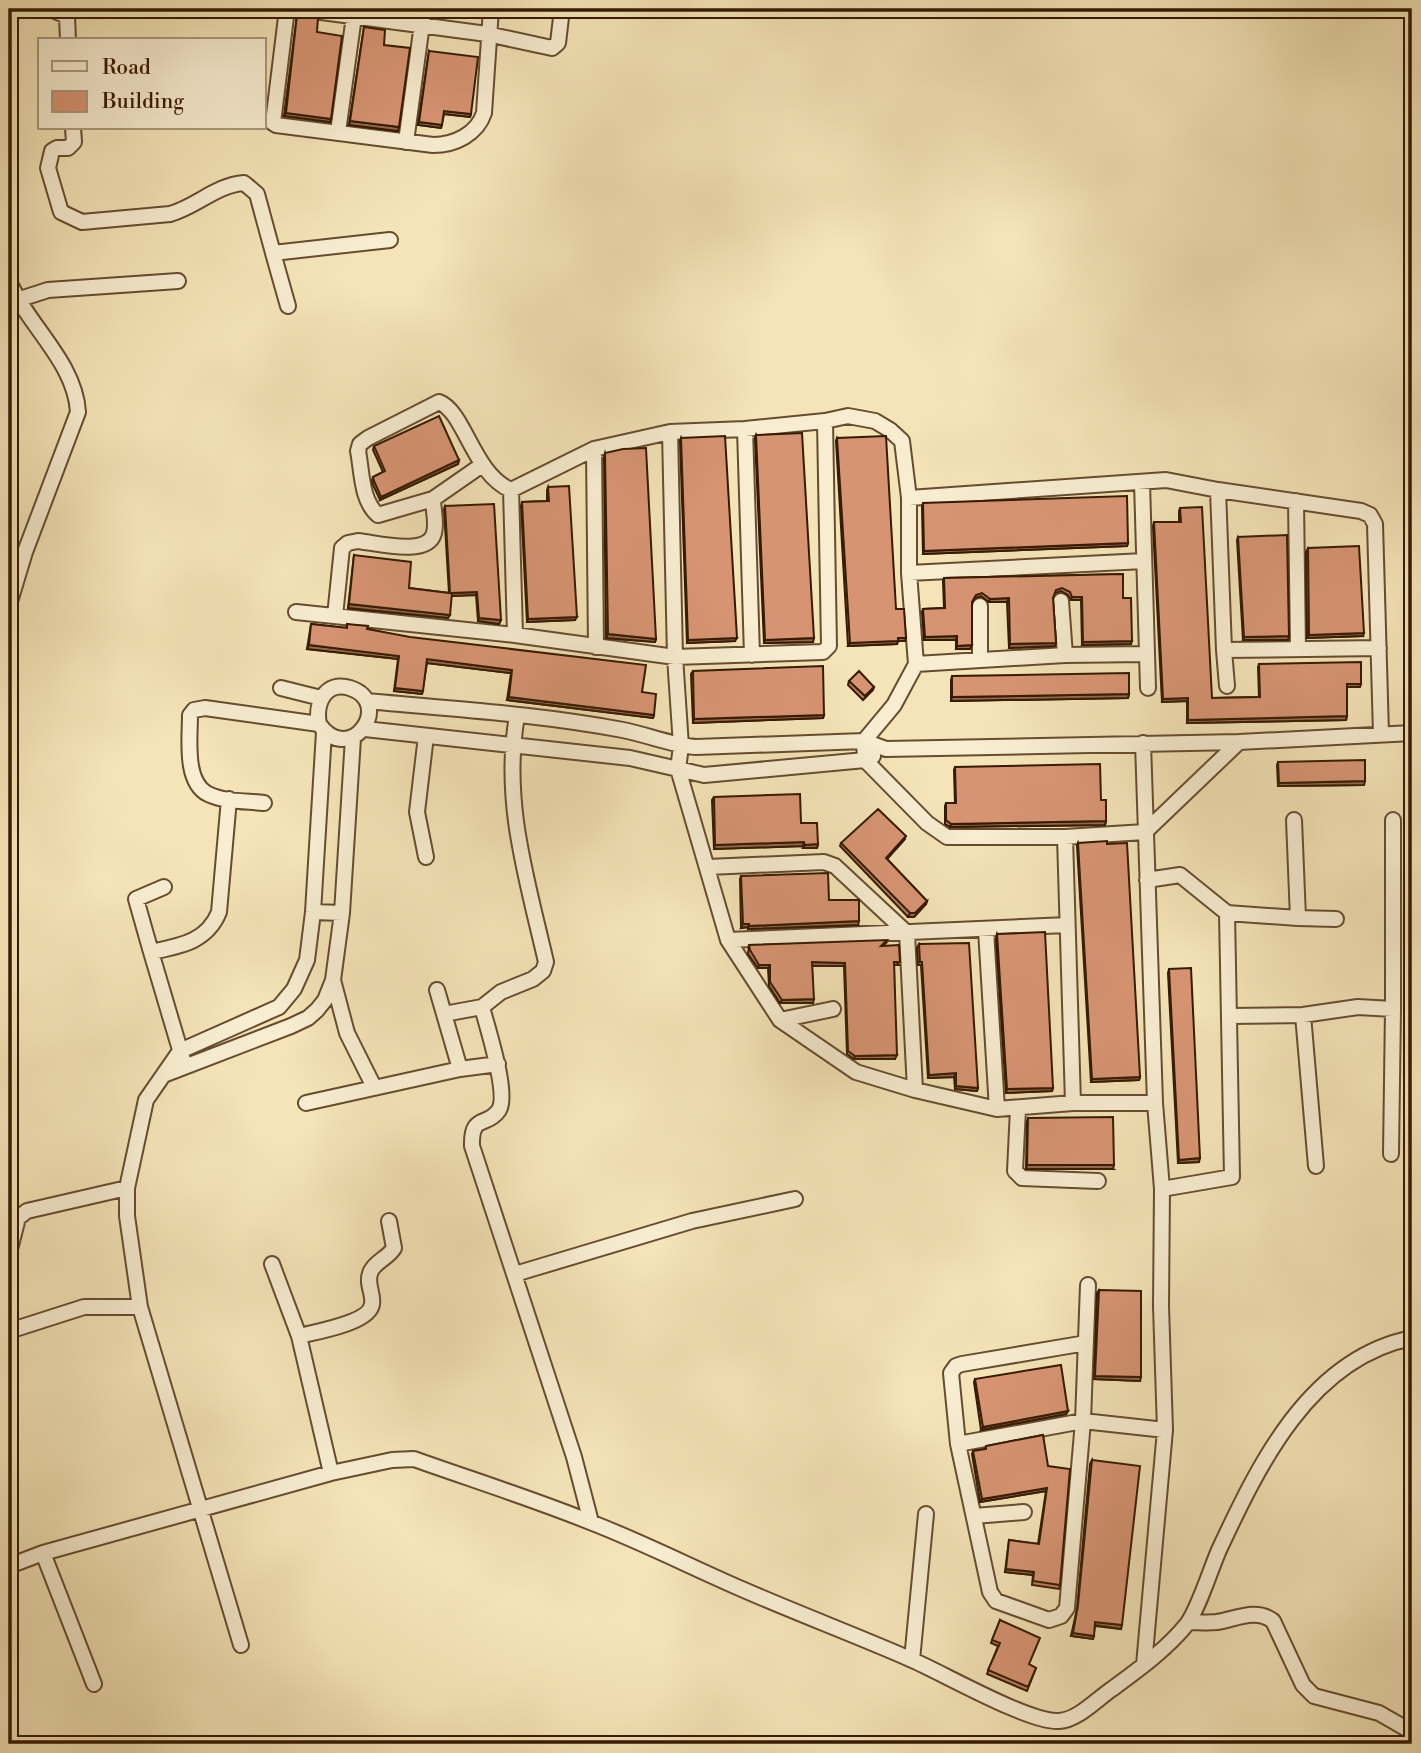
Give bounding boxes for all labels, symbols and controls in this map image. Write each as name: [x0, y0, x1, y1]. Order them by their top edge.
legend: [38, 38, 266, 130]
text: Road: [102, 55, 151, 81]
text: Building: [101, 89, 184, 115]

